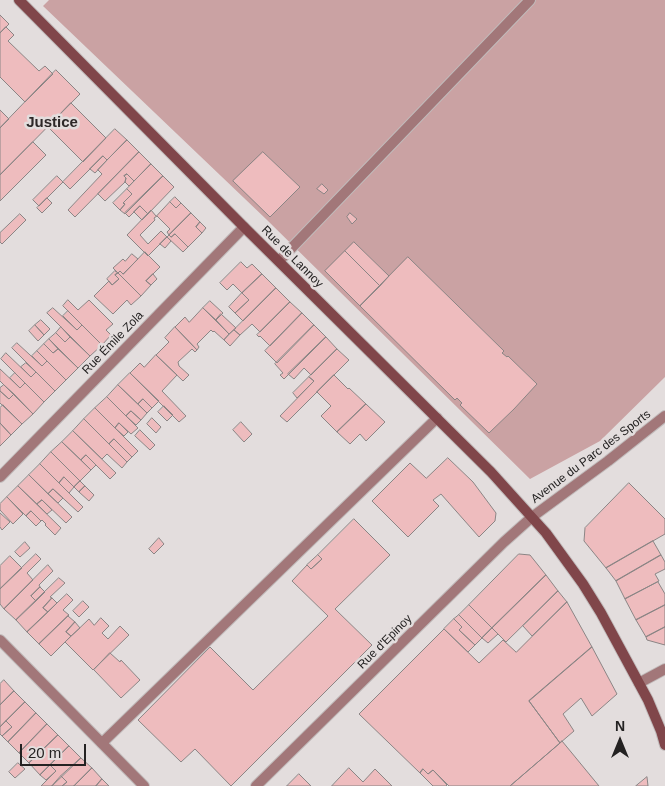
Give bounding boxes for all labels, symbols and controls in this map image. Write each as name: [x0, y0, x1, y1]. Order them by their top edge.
district label: Justice: [26, 114, 78, 132]
street label: Rue de Lannoy: [258, 223, 326, 291]
street label: Rue Émile Zola: [79, 308, 147, 378]
street label: Avenue du Parc des Sports: [528, 407, 654, 507]
street label: Rue d'Epinoy: [355, 612, 415, 672]
north arrow: [595, 716, 645, 766]
text: N: [615, 718, 625, 734]
scale bar: [22, 734, 89, 766]
text: 20 m: [28, 744, 61, 761]

